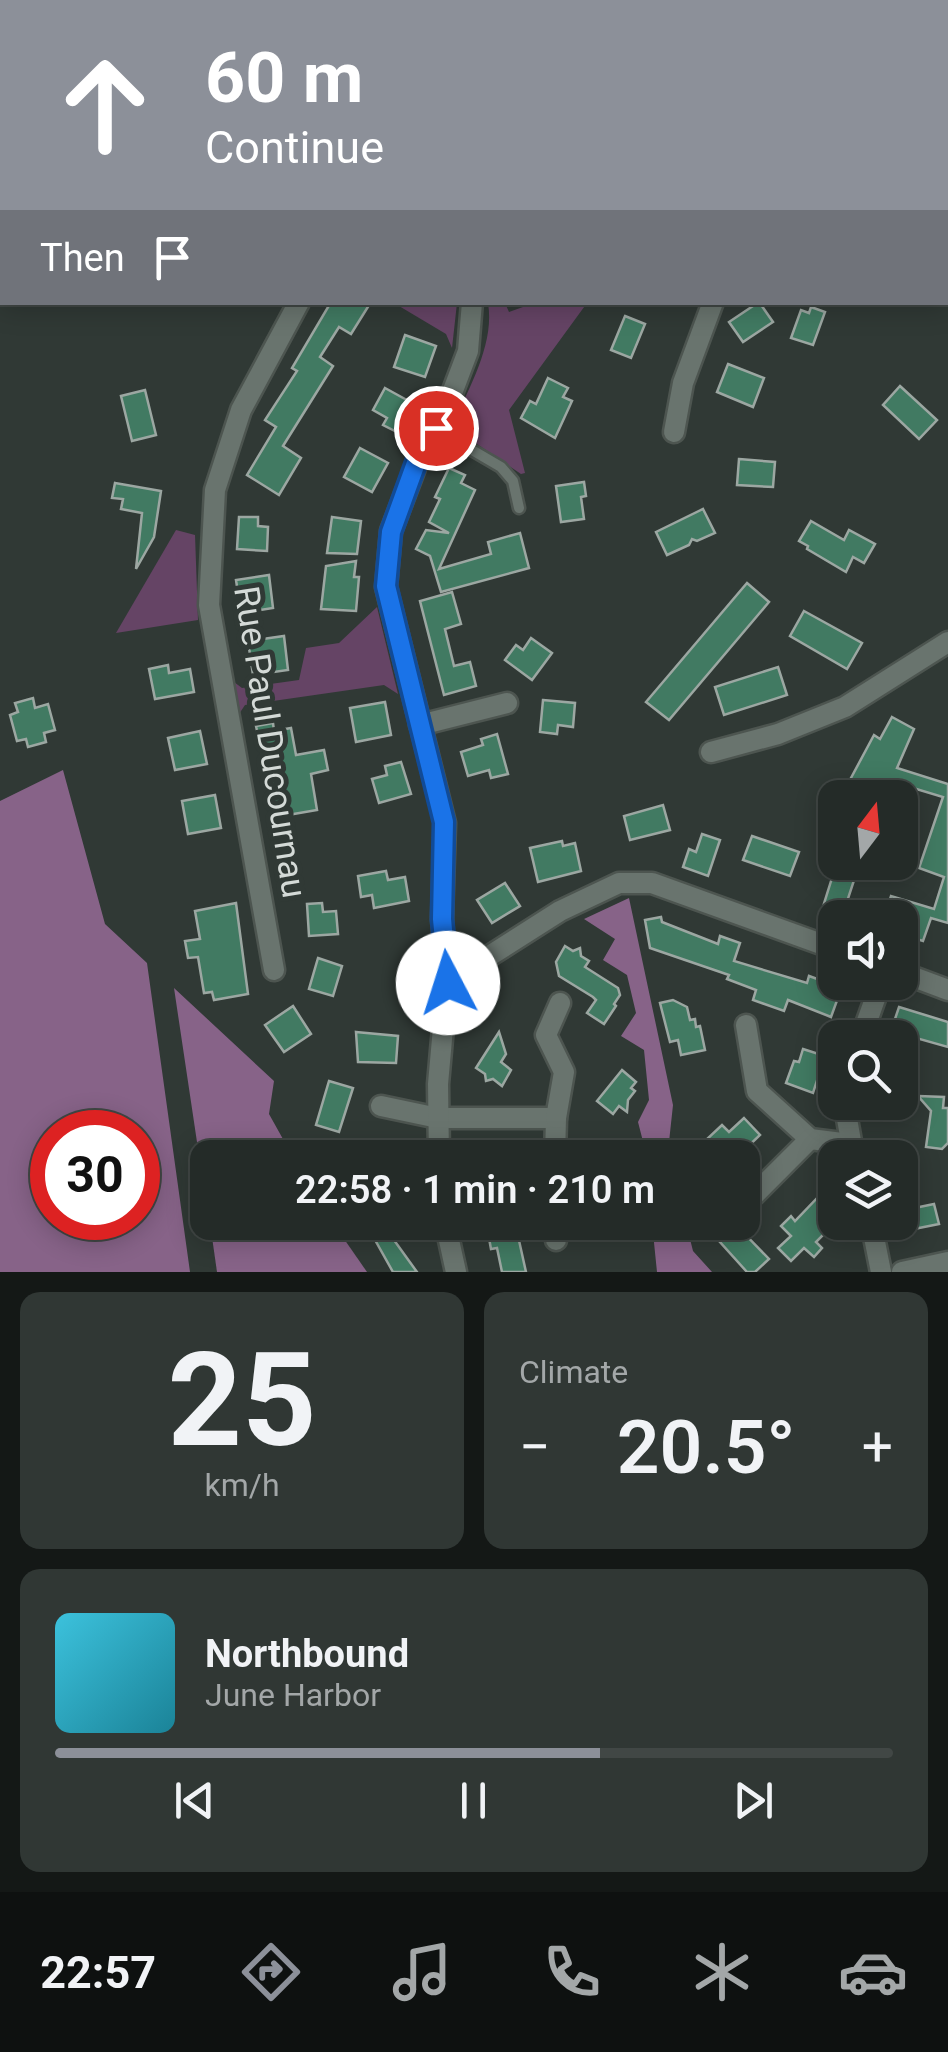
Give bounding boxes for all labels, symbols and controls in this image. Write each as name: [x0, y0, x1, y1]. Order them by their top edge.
text: 60 m: [205, 37, 363, 119]
icon: ahead: [40, 40, 170, 170]
text: Continue: [205, 121, 384, 174]
icon: arrive: [145, 230, 200, 285]
text: Then: [40, 236, 125, 280]
pin: [394, 386, 479, 471]
icon: arrive: [409, 401, 464, 456]
street label: Rue Paul Ducournau: [225, 583, 315, 901]
north arrow: [818, 780, 918, 880]
map controls: [818, 780, 918, 1240]
button: sound: [818, 900, 918, 1000]
position arrow: [396, 931, 500, 1035]
button: search: [818, 1020, 918, 1120]
speed limit sign: 30: [30, 1110, 160, 1240]
button: layers: [818, 1140, 918, 1240]
text: 22:58 · 1 min · 210 m: [295, 1168, 655, 1212]
text: 25: [167, 1324, 317, 1477]
text: Climate: [519, 1353, 628, 1391]
text: 20.5°: [617, 1403, 796, 1491]
text: −: [519, 1415, 550, 1479]
text: +: [862, 1415, 893, 1479]
text: km/h: [204, 1466, 280, 1504]
text: Northbound: [205, 1632, 409, 1676]
text: June Harbor: [205, 1676, 381, 1714]
icon: previous: [167, 1773, 222, 1828]
icon: pause: [446, 1773, 501, 1828]
icon: next: [726, 1773, 781, 1828]
icon: directions: [236, 1937, 306, 2007]
icon: music: [387, 1937, 457, 2007]
icon: phone: [537, 1937, 607, 2007]
icon: climate: [687, 1937, 757, 2007]
icon: car: [838, 1937, 908, 2007]
text: 22:57: [40, 1946, 156, 1999]

